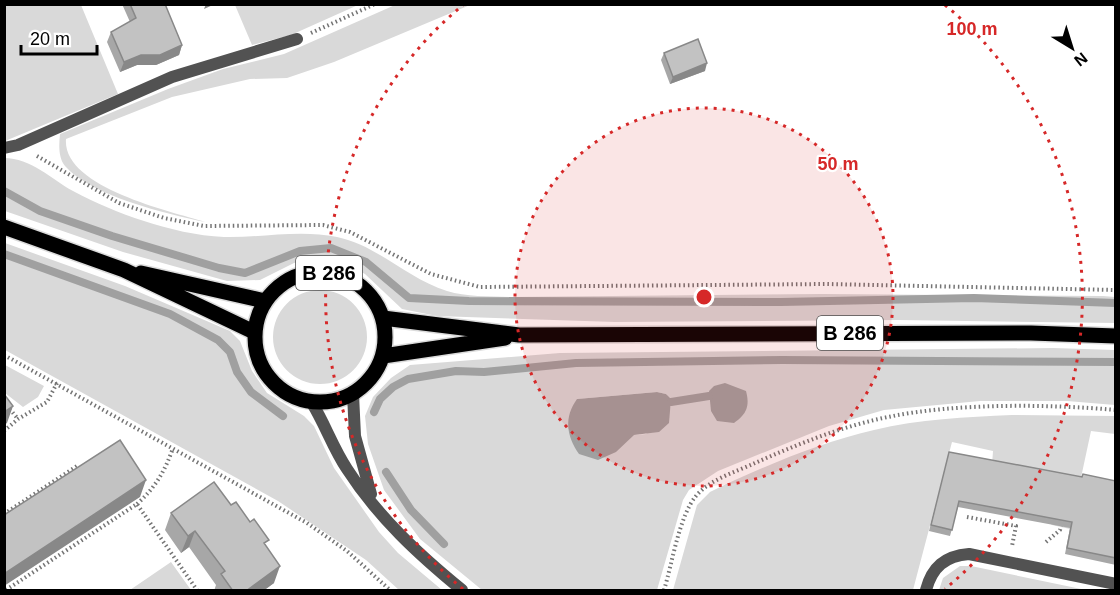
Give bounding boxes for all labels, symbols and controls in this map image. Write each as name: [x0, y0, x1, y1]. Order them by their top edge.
scale bar: [21, 18, 98, 56]
north arrow: [1042, 18, 1102, 78]
text: 100 m: [946, 19, 998, 39]
text: 20 m: [30, 29, 70, 49]
text: N: [1071, 49, 1091, 70]
text: 50 m: [817, 154, 859, 174]
road number: B 286: [296, 256, 362, 290]
centre of rings: [694, 287, 714, 307]
road number: B 286: [817, 316, 883, 350]

